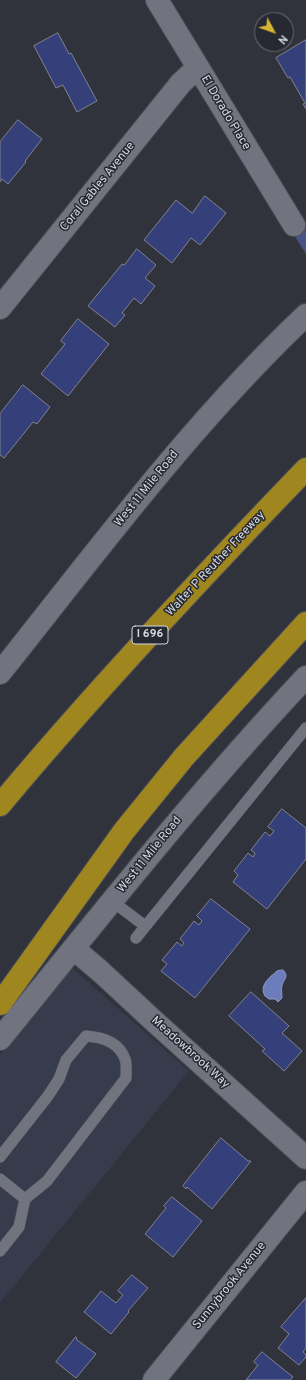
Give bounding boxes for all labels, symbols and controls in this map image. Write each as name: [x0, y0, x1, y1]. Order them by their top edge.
north arrow: [254, 12, 294, 52]
text: N: [274, 32, 290, 47]
street label: El Dorado Place: [197, 73, 253, 153]
street label: Coral Gables Avenue: [58, 140, 138, 234]
street label: West 11 Mile Road: [112, 448, 182, 530]
street label: Walter P Reuther Freeway: [163, 508, 269, 620]
road number: I 696: [132, 626, 168, 644]
street label: West 11 Mile Road: [115, 814, 185, 896]
street label: Meadowbrook Way: [148, 1014, 232, 1092]
street label: Sunnybrook Avenue: [190, 1240, 270, 1332]

